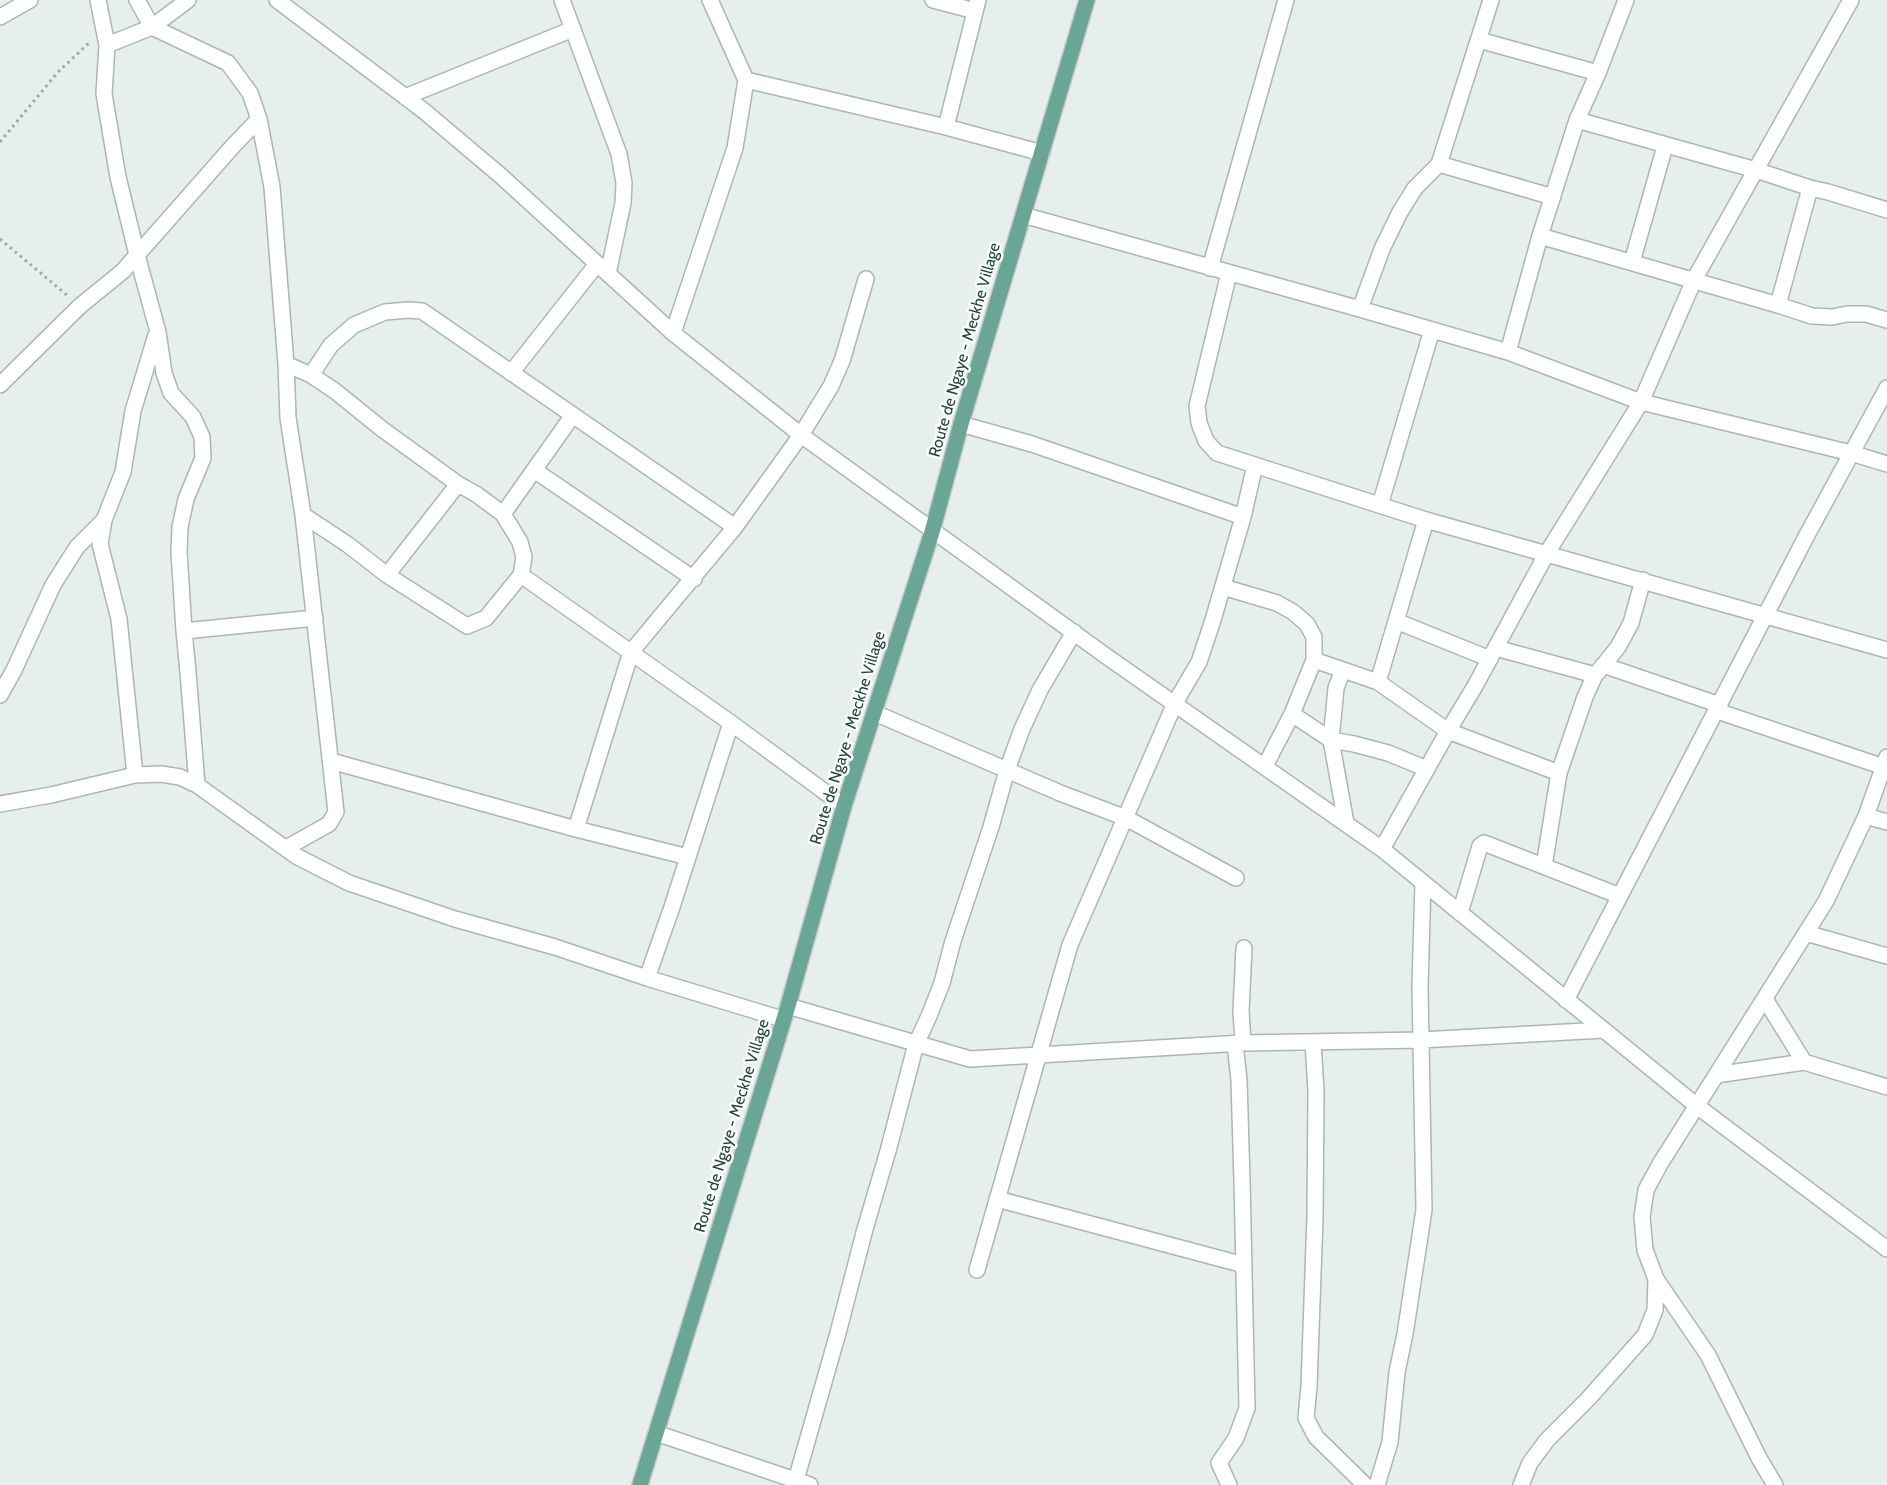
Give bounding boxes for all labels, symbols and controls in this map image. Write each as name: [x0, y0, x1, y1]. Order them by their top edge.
street label: Route de Ngaye - Meckhe Village: [925, 241, 1005, 459]
street label: Route de Ngaye - Meckhe Village: [806, 629, 890, 847]
street label: Route de Ngaye - Meckhe Village: [690, 1017, 774, 1235]

